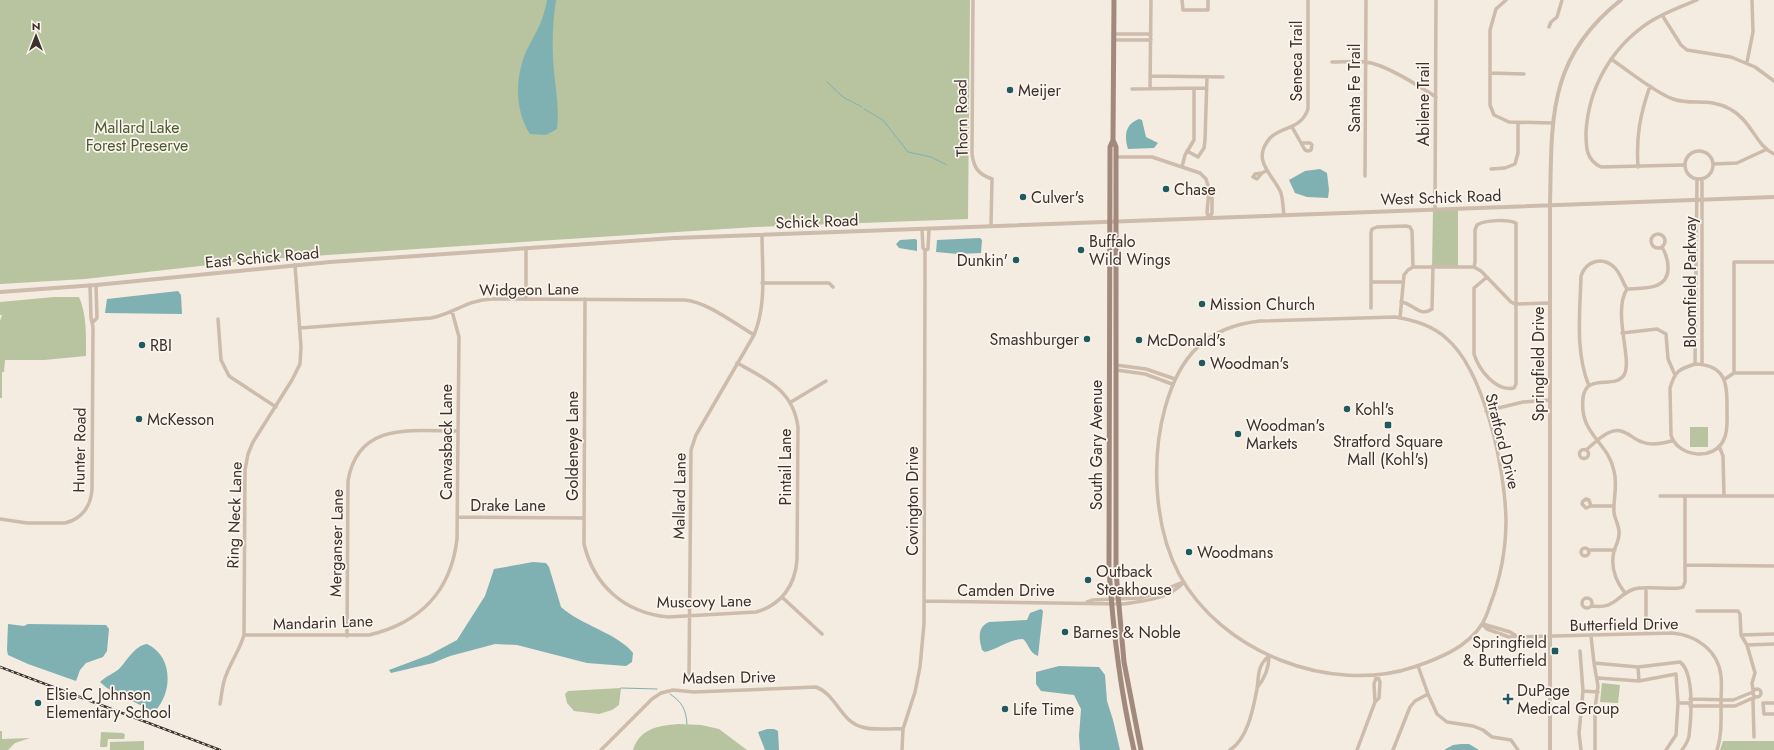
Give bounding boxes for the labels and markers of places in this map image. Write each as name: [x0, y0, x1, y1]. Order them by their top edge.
place label: Meijer: [1018, 79, 1062, 102]
marker: Meijer: [1005, 85, 1015, 95]
place label: Chase: [1174, 178, 1216, 201]
marker: Chase: [1161, 184, 1171, 194]
place label: Culver's: [1031, 186, 1084, 209]
marker: Culver's: [1018, 192, 1028, 202]
place label: Buffalo Wild Wings: [1089, 230, 1171, 271]
marker: Buffalo Wild Wings: [1076, 245, 1086, 255]
place label: Dunkin': [957, 249, 1008, 272]
marker: Dunkin': [1011, 255, 1021, 265]
place label: Mission Church: [1210, 293, 1315, 316]
marker: Mission Church: [1197, 299, 1207, 309]
place label: Smashburger: [990, 328, 1079, 351]
place label: McDonald's: [1147, 329, 1226, 352]
place label: RBI: [150, 334, 172, 357]
marker: Smashburger: [1082, 334, 1092, 344]
marker: McDonald's: [1134, 335, 1144, 345]
marker: RBI: [137, 340, 147, 350]
place label: Woodman's: [1210, 352, 1289, 375]
marker: Woodman's: [1197, 358, 1207, 368]
place label: Kohl's: [1355, 398, 1394, 421]
marker: Kohl's: [1342, 404, 1352, 414]
place label: McKesson: [147, 408, 214, 431]
marker: McKesson: [134, 414, 144, 424]
place label: Woodman's Markets: [1246, 414, 1325, 455]
marker: Stratford Square Mall (Kohl's): [1383, 420, 1393, 430]
marker: Woodman's Markets: [1233, 429, 1243, 439]
place label: Stratford Square Mall (Kohl's): [1333, 430, 1443, 471]
place label: Woodmans: [1197, 541, 1273, 564]
marker: Woodmans: [1184, 547, 1194, 557]
place label: Outback Steakhouse: [1096, 560, 1172, 601]
marker: Outback Steakhouse: [1083, 575, 1093, 585]
place label: Barnes & Noble: [1073, 621, 1181, 644]
marker: Barnes & Noble: [1060, 627, 1070, 637]
place label: Springfield & Butterfield: [1463, 631, 1547, 672]
marker: Springfield & Butterfield: [1550, 646, 1560, 656]
place label: DuPage Medical Group: [1517, 679, 1619, 720]
place label: Elsie C Johnson Elementary School: [46, 683, 171, 724]
marker: DuPage Medical Group: [1502, 693, 1514, 705]
marker: Elsie C Johnson Elementary School: [33, 698, 43, 708]
place label: Life Time: [1013, 698, 1074, 721]
marker: Life Time: [1000, 704, 1010, 714]

